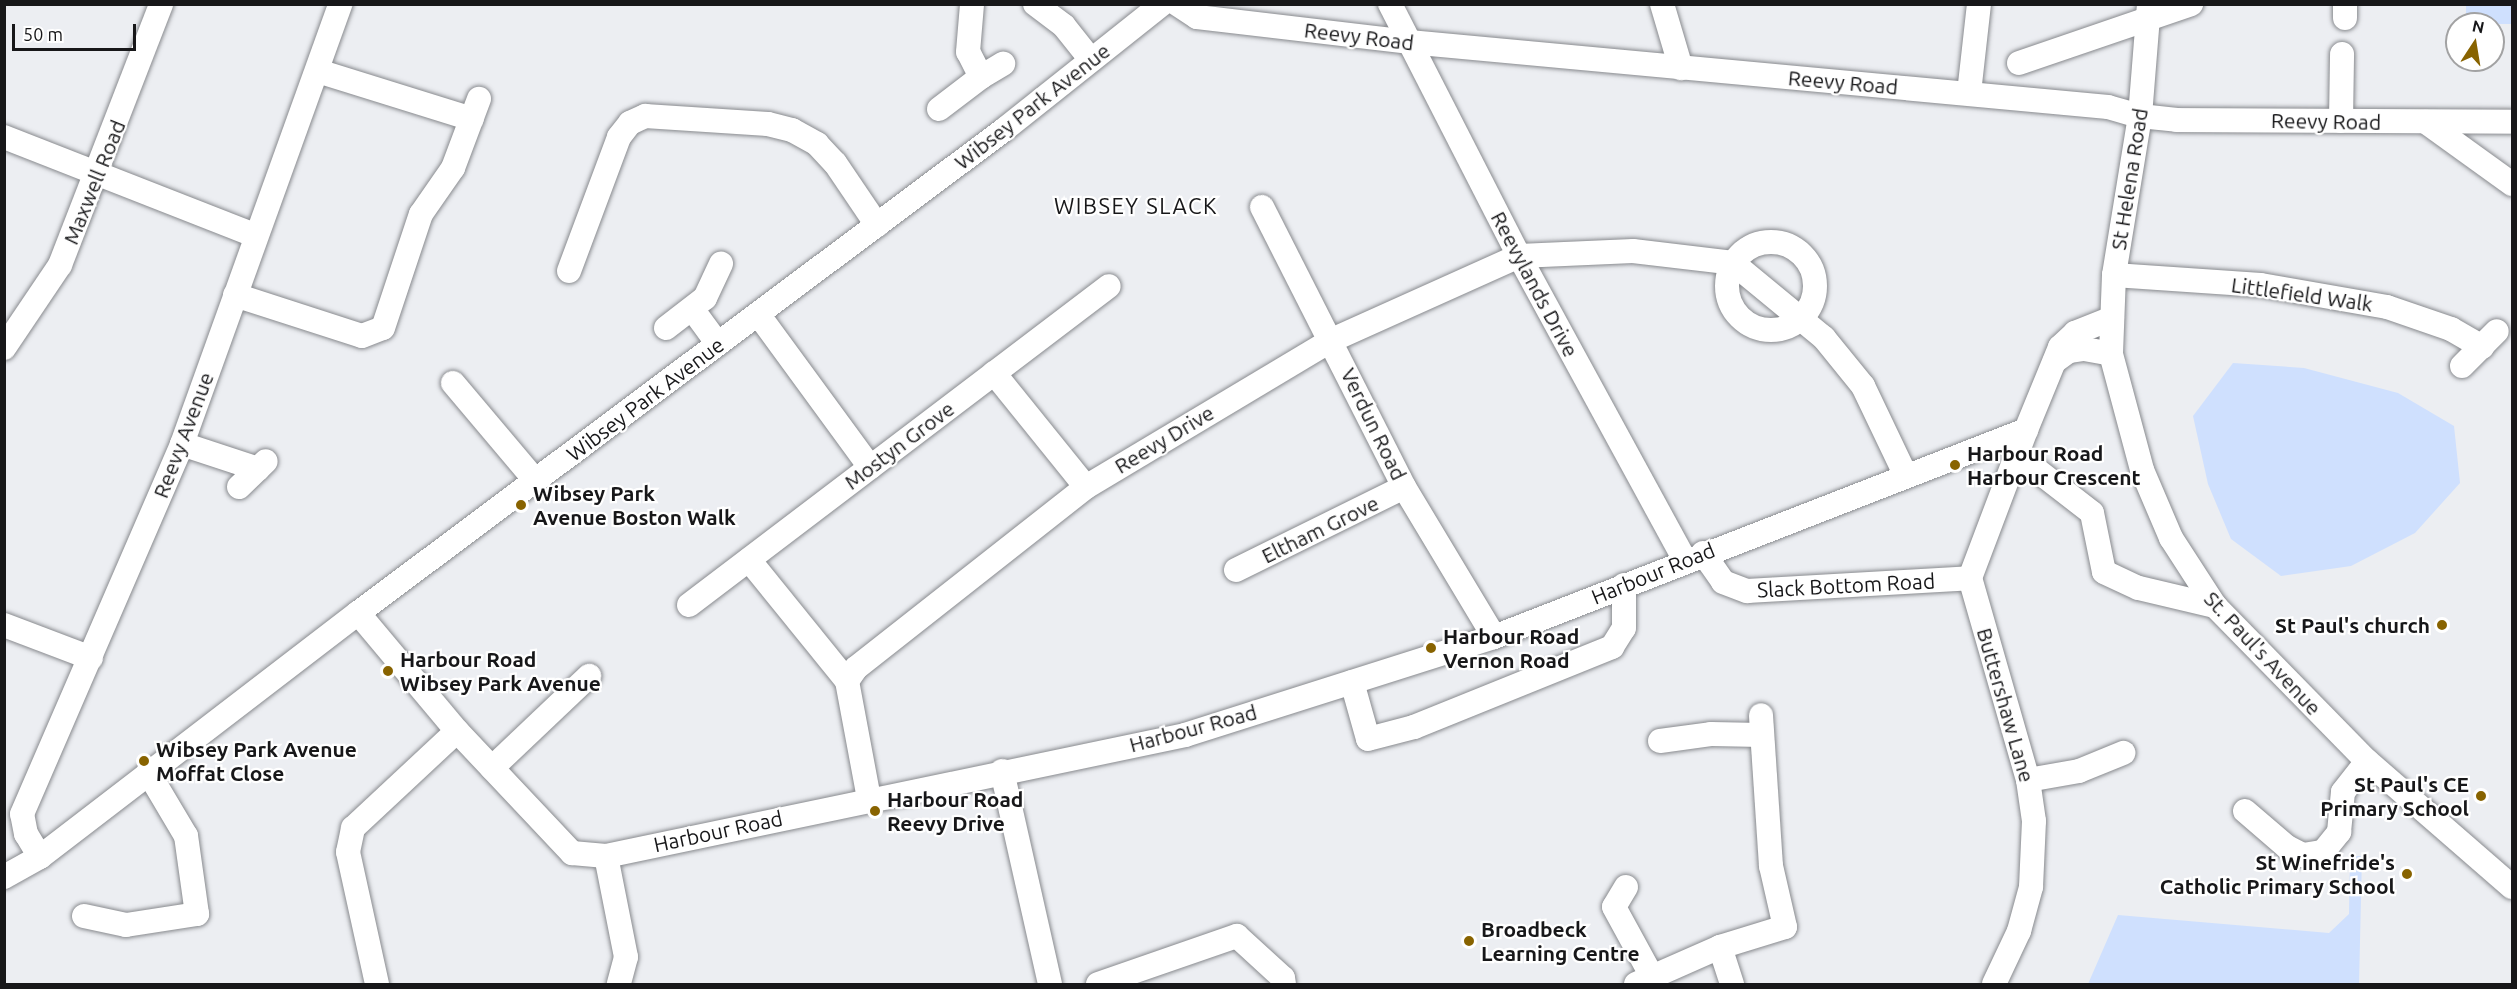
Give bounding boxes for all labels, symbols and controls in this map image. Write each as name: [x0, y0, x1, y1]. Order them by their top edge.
scale bar: [15, 12, 140, 50]
north arrow: [2445, 12, 2505, 72]
text: N: [2471, 16, 2486, 36]
street label: Reevy Road: [1303, 17, 1415, 55]
text: 50 m: [23, 24, 63, 44]
street label: Wibsey Park Avenue: [949, 38, 1115, 174]
street label: Reevy Road: [1787, 65, 1899, 99]
street label: St Helena Road: [2105, 106, 2153, 252]
street label: Reevy Road: [2271, 107, 2381, 135]
street label: Maxwell Road: [58, 116, 130, 248]
district label: WIBSEY SLACK: [1054, 193, 1218, 219]
street label: Reevylands Drive: [1486, 207, 1584, 361]
street label: Littlefield Walk: [2230, 272, 2374, 316]
street label: Wibsey Park Avenue: [561, 332, 729, 466]
street label: Verdun Road: [1336, 364, 1412, 484]
street label: Reevy Avenue: [147, 369, 219, 501]
street label: Mostyn Grove: [839, 396, 959, 494]
street label: Reevy Drive: [1110, 400, 1218, 478]
place label: Harbour Road Harbour Crescent: [1967, 440, 2141, 490]
marker: Harbour Road Harbour Crescent: [1948, 458, 1962, 472]
place label: Wibsey Park Avenue Boston Walk: [533, 480, 736, 530]
street label: Eltham Grove: [1257, 490, 1383, 568]
marker: Wibsey Park Avenue Boston Walk: [514, 498, 528, 512]
street label: Harbour Road: [1587, 537, 1719, 609]
street label: Slack Bottom Road: [1756, 568, 1936, 602]
street label: St. Paul's Avenue: [2199, 586, 2327, 720]
place label: St Paul's church: [2275, 612, 2430, 638]
marker: St Paul's church: [2435, 618, 2449, 632]
place label: Harbour Road Vernon Road: [1443, 623, 1579, 673]
street label: Buttershaw Lane: [1972, 625, 2040, 785]
marker: Harbour Road Vernon Road: [1424, 641, 1438, 655]
place label: Harbour Road Wibsey Park Avenue: [400, 646, 601, 696]
marker: Harbour Road Wibsey Park Avenue: [381, 664, 395, 678]
street label: Harbour Road: [1126, 699, 1260, 757]
place label: Wibsey Park Avenue Moffat Close: [156, 736, 357, 786]
marker: Wibsey Park Avenue Moffat Close: [137, 754, 151, 768]
place label: St Paul's CE Primary School: [2320, 771, 2469, 821]
place label: Harbour Road Reevy Drive: [887, 786, 1023, 836]
marker: St Paul's CE Primary School: [2474, 789, 2488, 803]
marker: Harbour Road Reevy Drive: [868, 804, 882, 818]
street label: Harbour Road: [651, 805, 785, 857]
place label: St Winefride's Catholic Primary School: [2160, 849, 2395, 899]
marker: St Winefride's Catholic Primary School: [2400, 867, 2414, 881]
place label: Broadbeck Learning Centre: [1481, 916, 1640, 966]
marker: Broadbeck Learning Centre: [1462, 934, 1476, 948]

